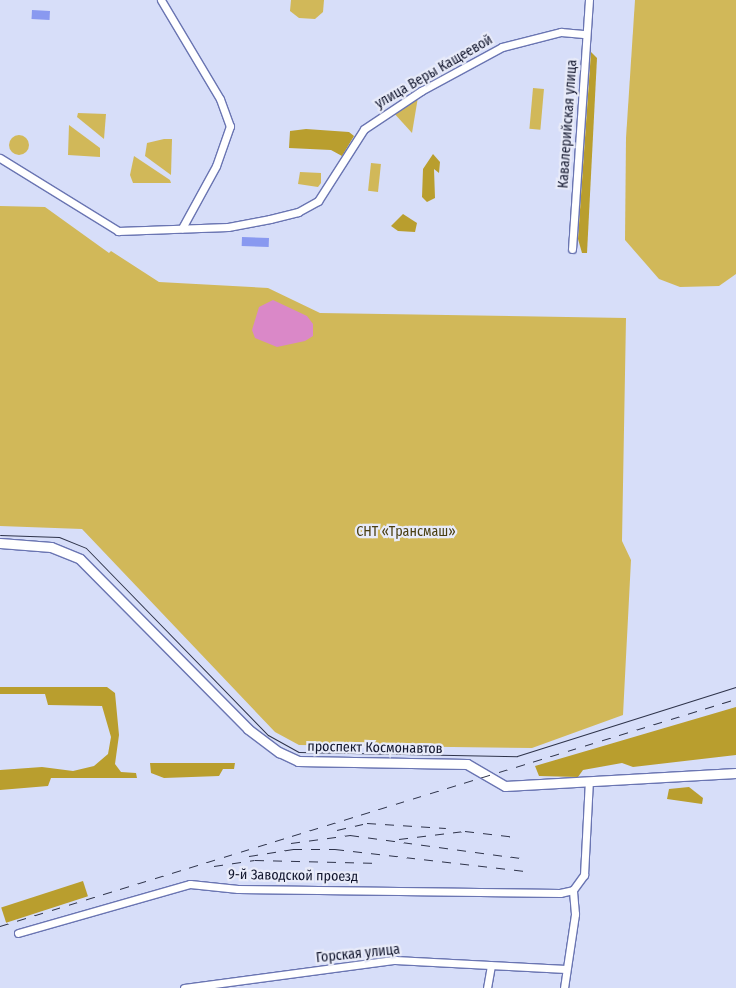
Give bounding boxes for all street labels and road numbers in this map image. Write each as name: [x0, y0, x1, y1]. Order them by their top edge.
street label: улица Веры Кащеевой: [372, 32, 496, 112]
street label: Кавалерийская улица: [555, 59, 581, 189]
street label: проспект Космонавтов: [307, 738, 443, 758]
street label: 9-й Заводской проезд: [228, 866, 358, 886]
street label: Горская улица: [315, 941, 401, 967]

